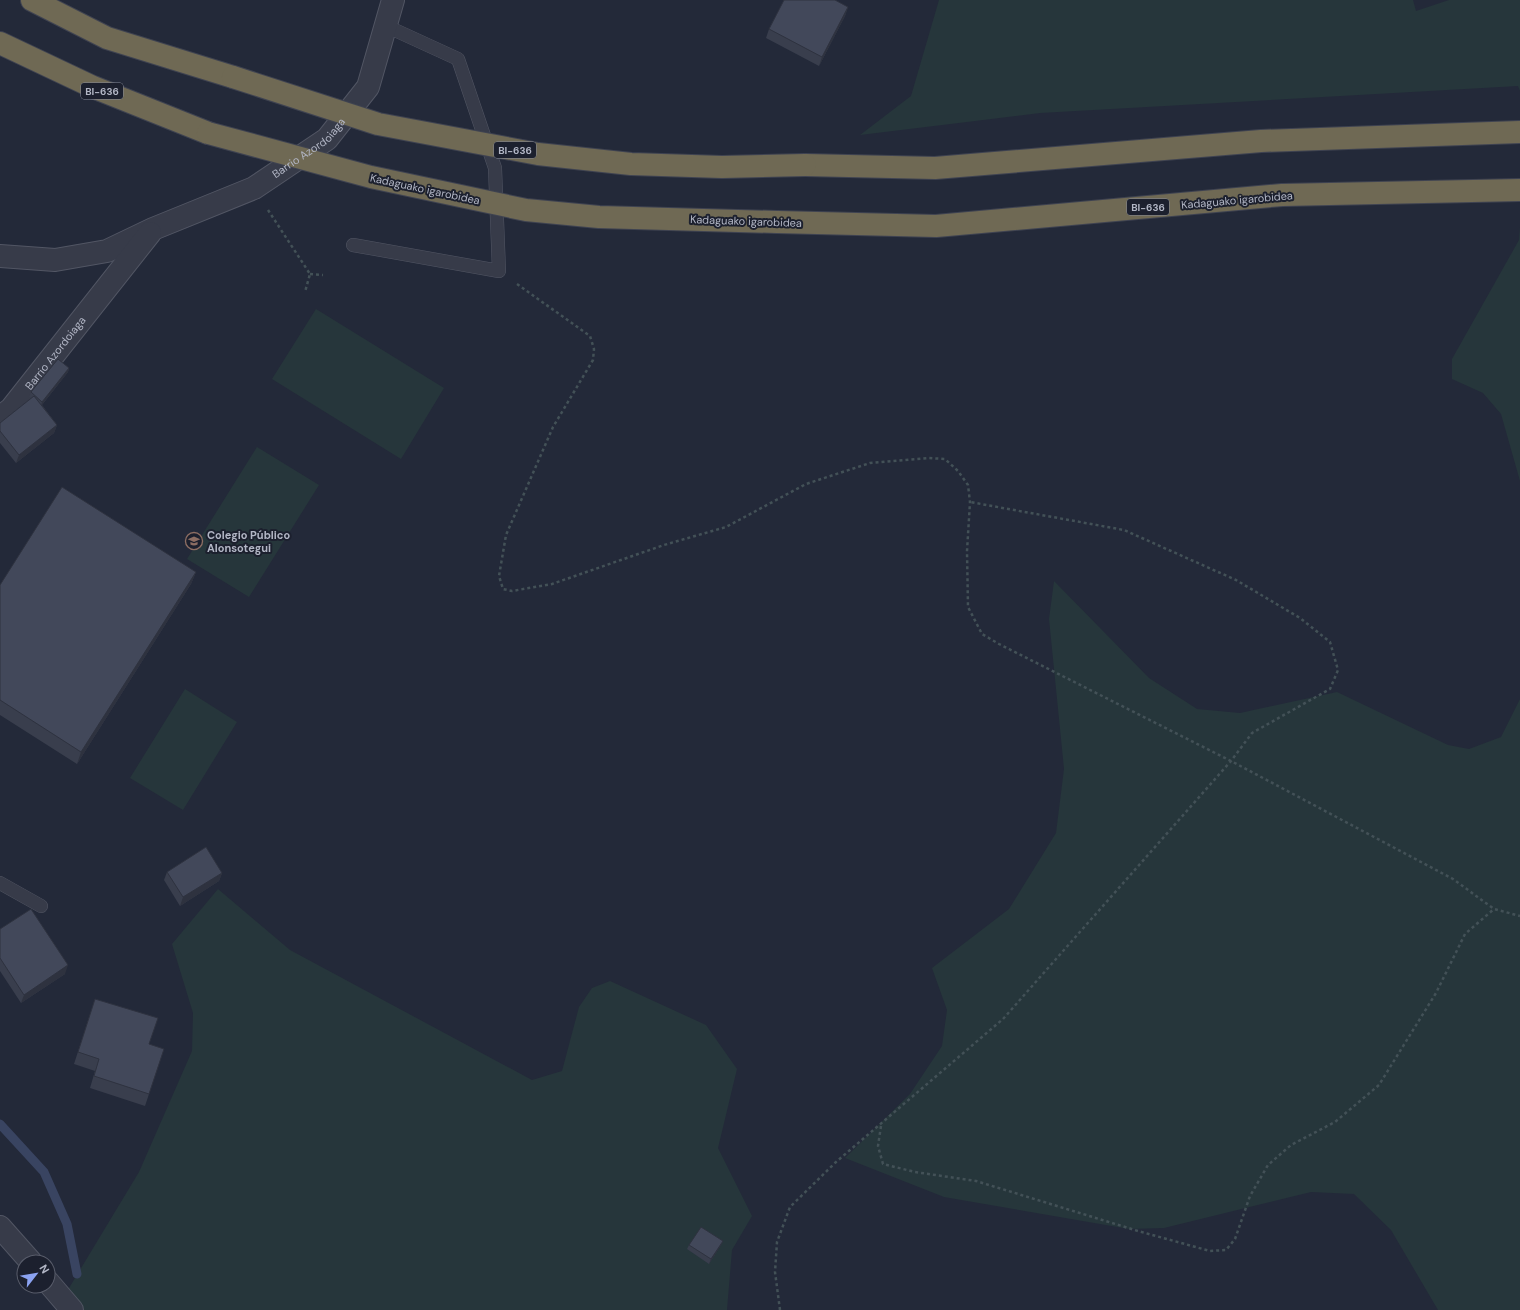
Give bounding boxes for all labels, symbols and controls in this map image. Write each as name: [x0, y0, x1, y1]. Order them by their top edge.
road number: BI-636: [81, 83, 123, 99]
street label: Barrio Azordoiaga: [269, 115, 348, 181]
road number: BI-636: [494, 142, 536, 158]
street label: Kadaguako igarobidea: [369, 171, 481, 207]
street label: Kadaguako igarobidea: [1181, 188, 1293, 212]
road number: BI-636: [1127, 199, 1169, 215]
street label: Kadaguako igarobidea: [690, 212, 802, 230]
street label: Barrio Azordoiaga: [22, 313, 89, 393]
place label: Colegio Público Alonsotegui: [207, 528, 290, 555]
school or university icon: Colegio Público Alonsotegui: [184, 531, 204, 551]
north arrow: [16, 1254, 56, 1294]
text: N: [37, 1262, 53, 1276]

